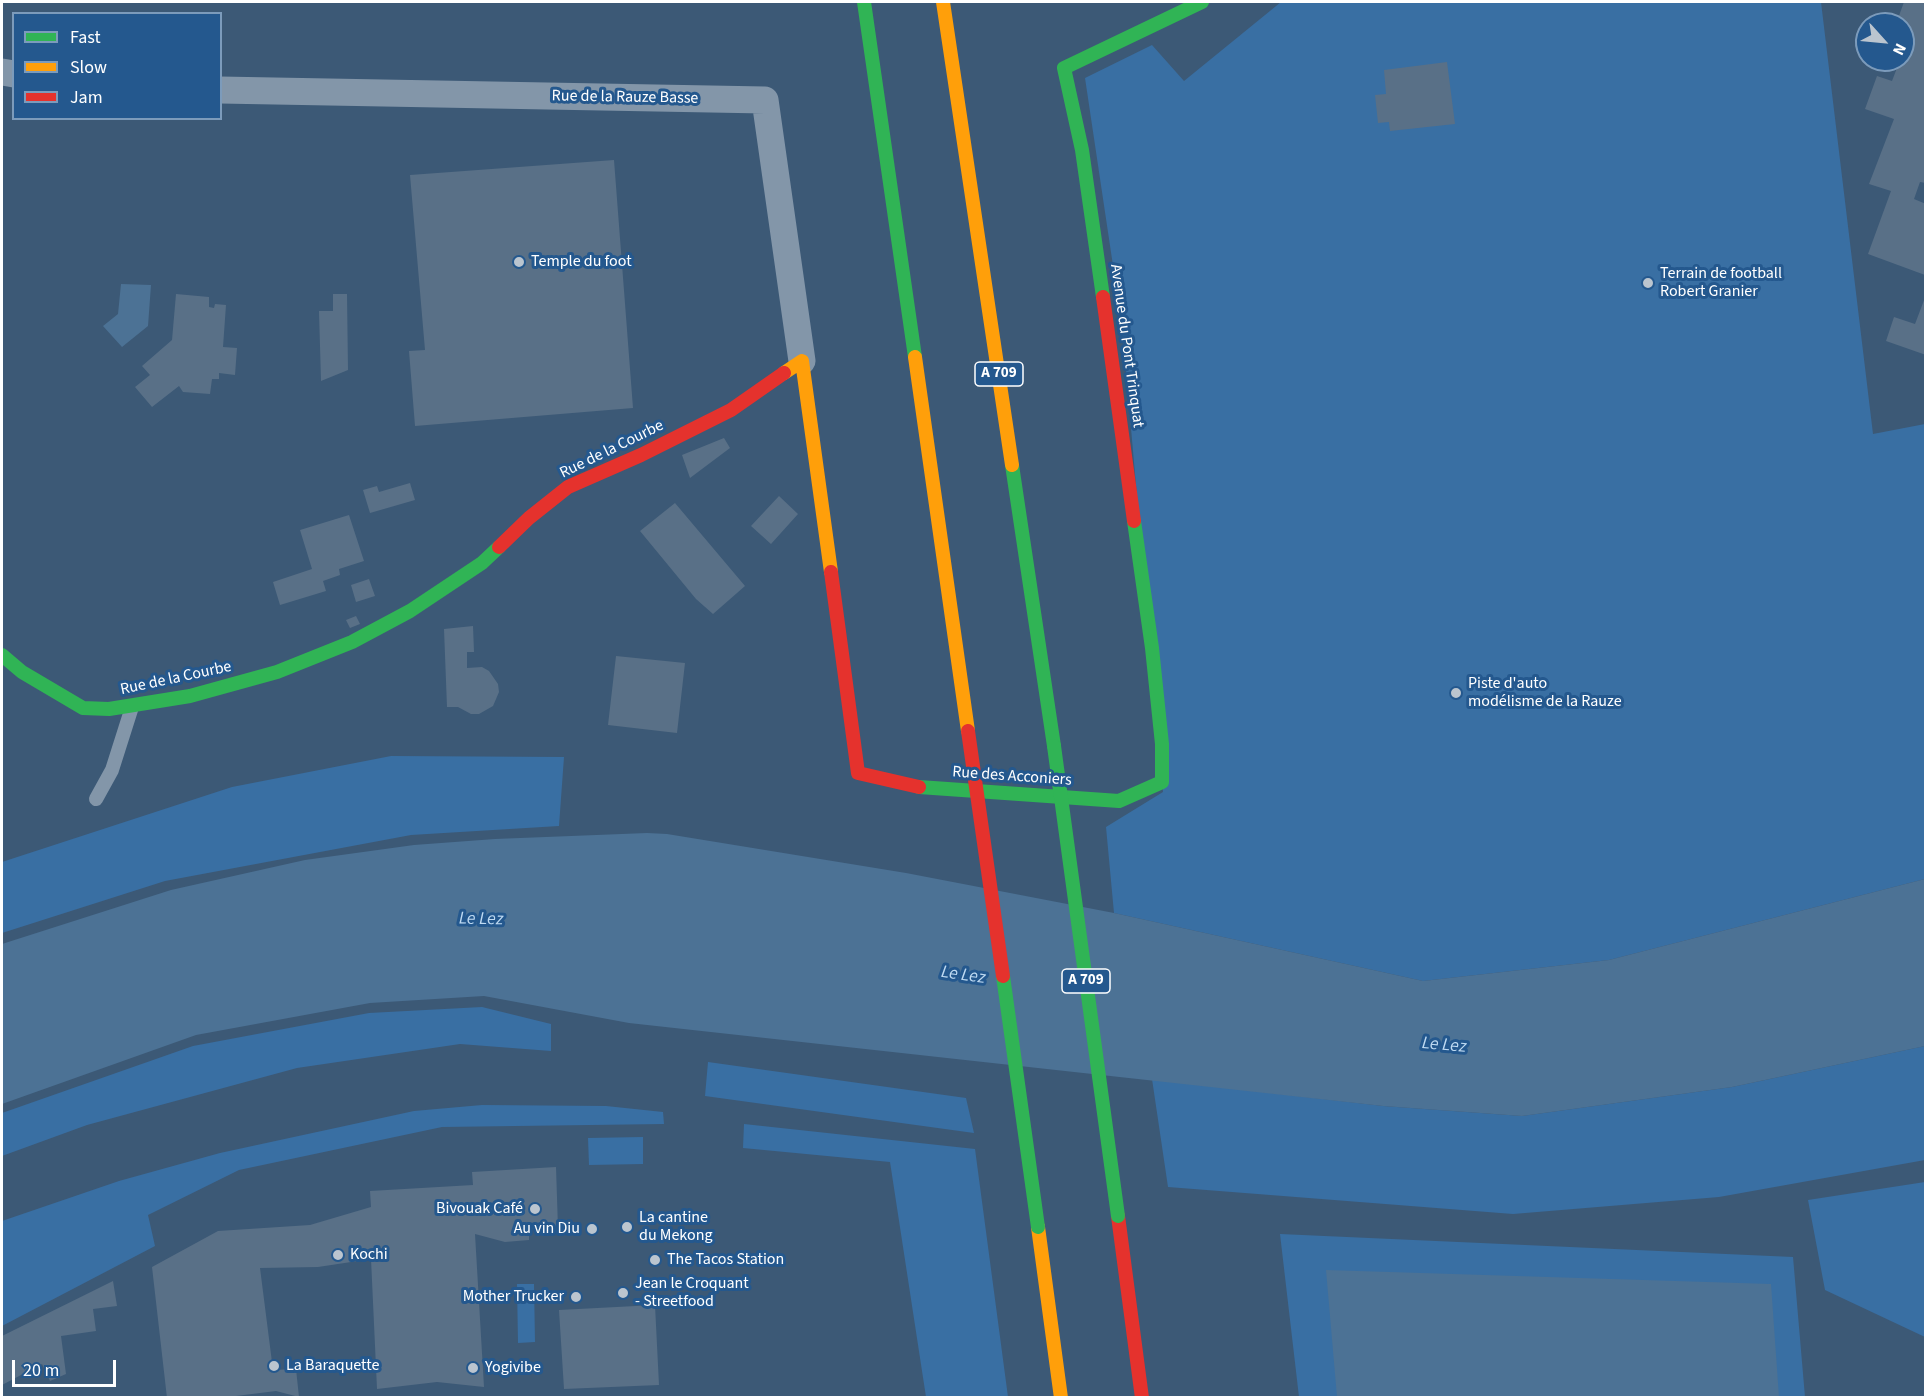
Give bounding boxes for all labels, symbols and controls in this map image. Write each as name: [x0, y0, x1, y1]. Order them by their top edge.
legend: [12, 12, 222, 120]
north arrow: [1855, 12, 1915, 72]
text: Fast: [70, 25, 101, 50]
text: N: [1887, 40, 1911, 59]
text: Slow: [70, 55, 107, 80]
text: Jam: [70, 85, 103, 110]
street label: Rue de la Rauze Basse: [551, 87, 699, 109]
place label: Temple du foot: [531, 252, 632, 272]
marker: Temple du foot: [512, 255, 526, 269]
street label: Avenue du Pont Trinquat: [1105, 263, 1147, 429]
place label: Terrain de football Robert Granier: [1660, 264, 1782, 302]
marker: Terrain de football Robert Granier: [1641, 276, 1655, 290]
road number: A 709: [975, 362, 1023, 386]
street label: Rue de la Courbe: [557, 417, 667, 483]
street label: Rue de la Courbe: [119, 658, 233, 700]
place label: Piste d'auto modélisme de la Rauze: [1468, 674, 1622, 712]
marker: Piste d'auto modélisme de la Rauze: [1449, 686, 1463, 700]
street label: Rue des Acconiers: [952, 763, 1072, 791]
water label: Le Lez: [459, 909, 503, 931]
water label: Le Lez: [940, 962, 986, 990]
road number: A 709: [1062, 969, 1110, 993]
water label: Le Lez: [1421, 1033, 1467, 1059]
place label: Bivouak Café: [436, 1199, 523, 1219]
marker: Bivouak Café: [528, 1202, 542, 1216]
place label: La cantine du Mekong: [639, 1208, 712, 1246]
place label: Au vin Diu: [514, 1219, 580, 1239]
marker: La cantine du Mekong: [620, 1220, 634, 1234]
marker: Au vin Diu: [585, 1222, 599, 1236]
place label: Kochi: [350, 1245, 388, 1265]
marker: Kochi: [331, 1248, 345, 1262]
place label: The Tacos Station: [667, 1250, 784, 1270]
marker: The Tacos Station: [648, 1253, 662, 1267]
place label: Jean le Croquant - Streetfood: [635, 1274, 749, 1312]
marker: Jean le Croquant - Streetfood: [616, 1286, 630, 1300]
place label: Mother Trucker: [463, 1287, 564, 1307]
marker: Mother Trucker: [569, 1290, 583, 1304]
scale bar: [15, 1348, 118, 1386]
place label: La Baraquette: [286, 1356, 379, 1376]
text: 20 m: [23, 1358, 59, 1383]
place label: Yogivibe: [485, 1358, 541, 1378]
marker: La Baraquette: [267, 1359, 281, 1373]
marker: Yogivibe: [466, 1361, 480, 1375]

